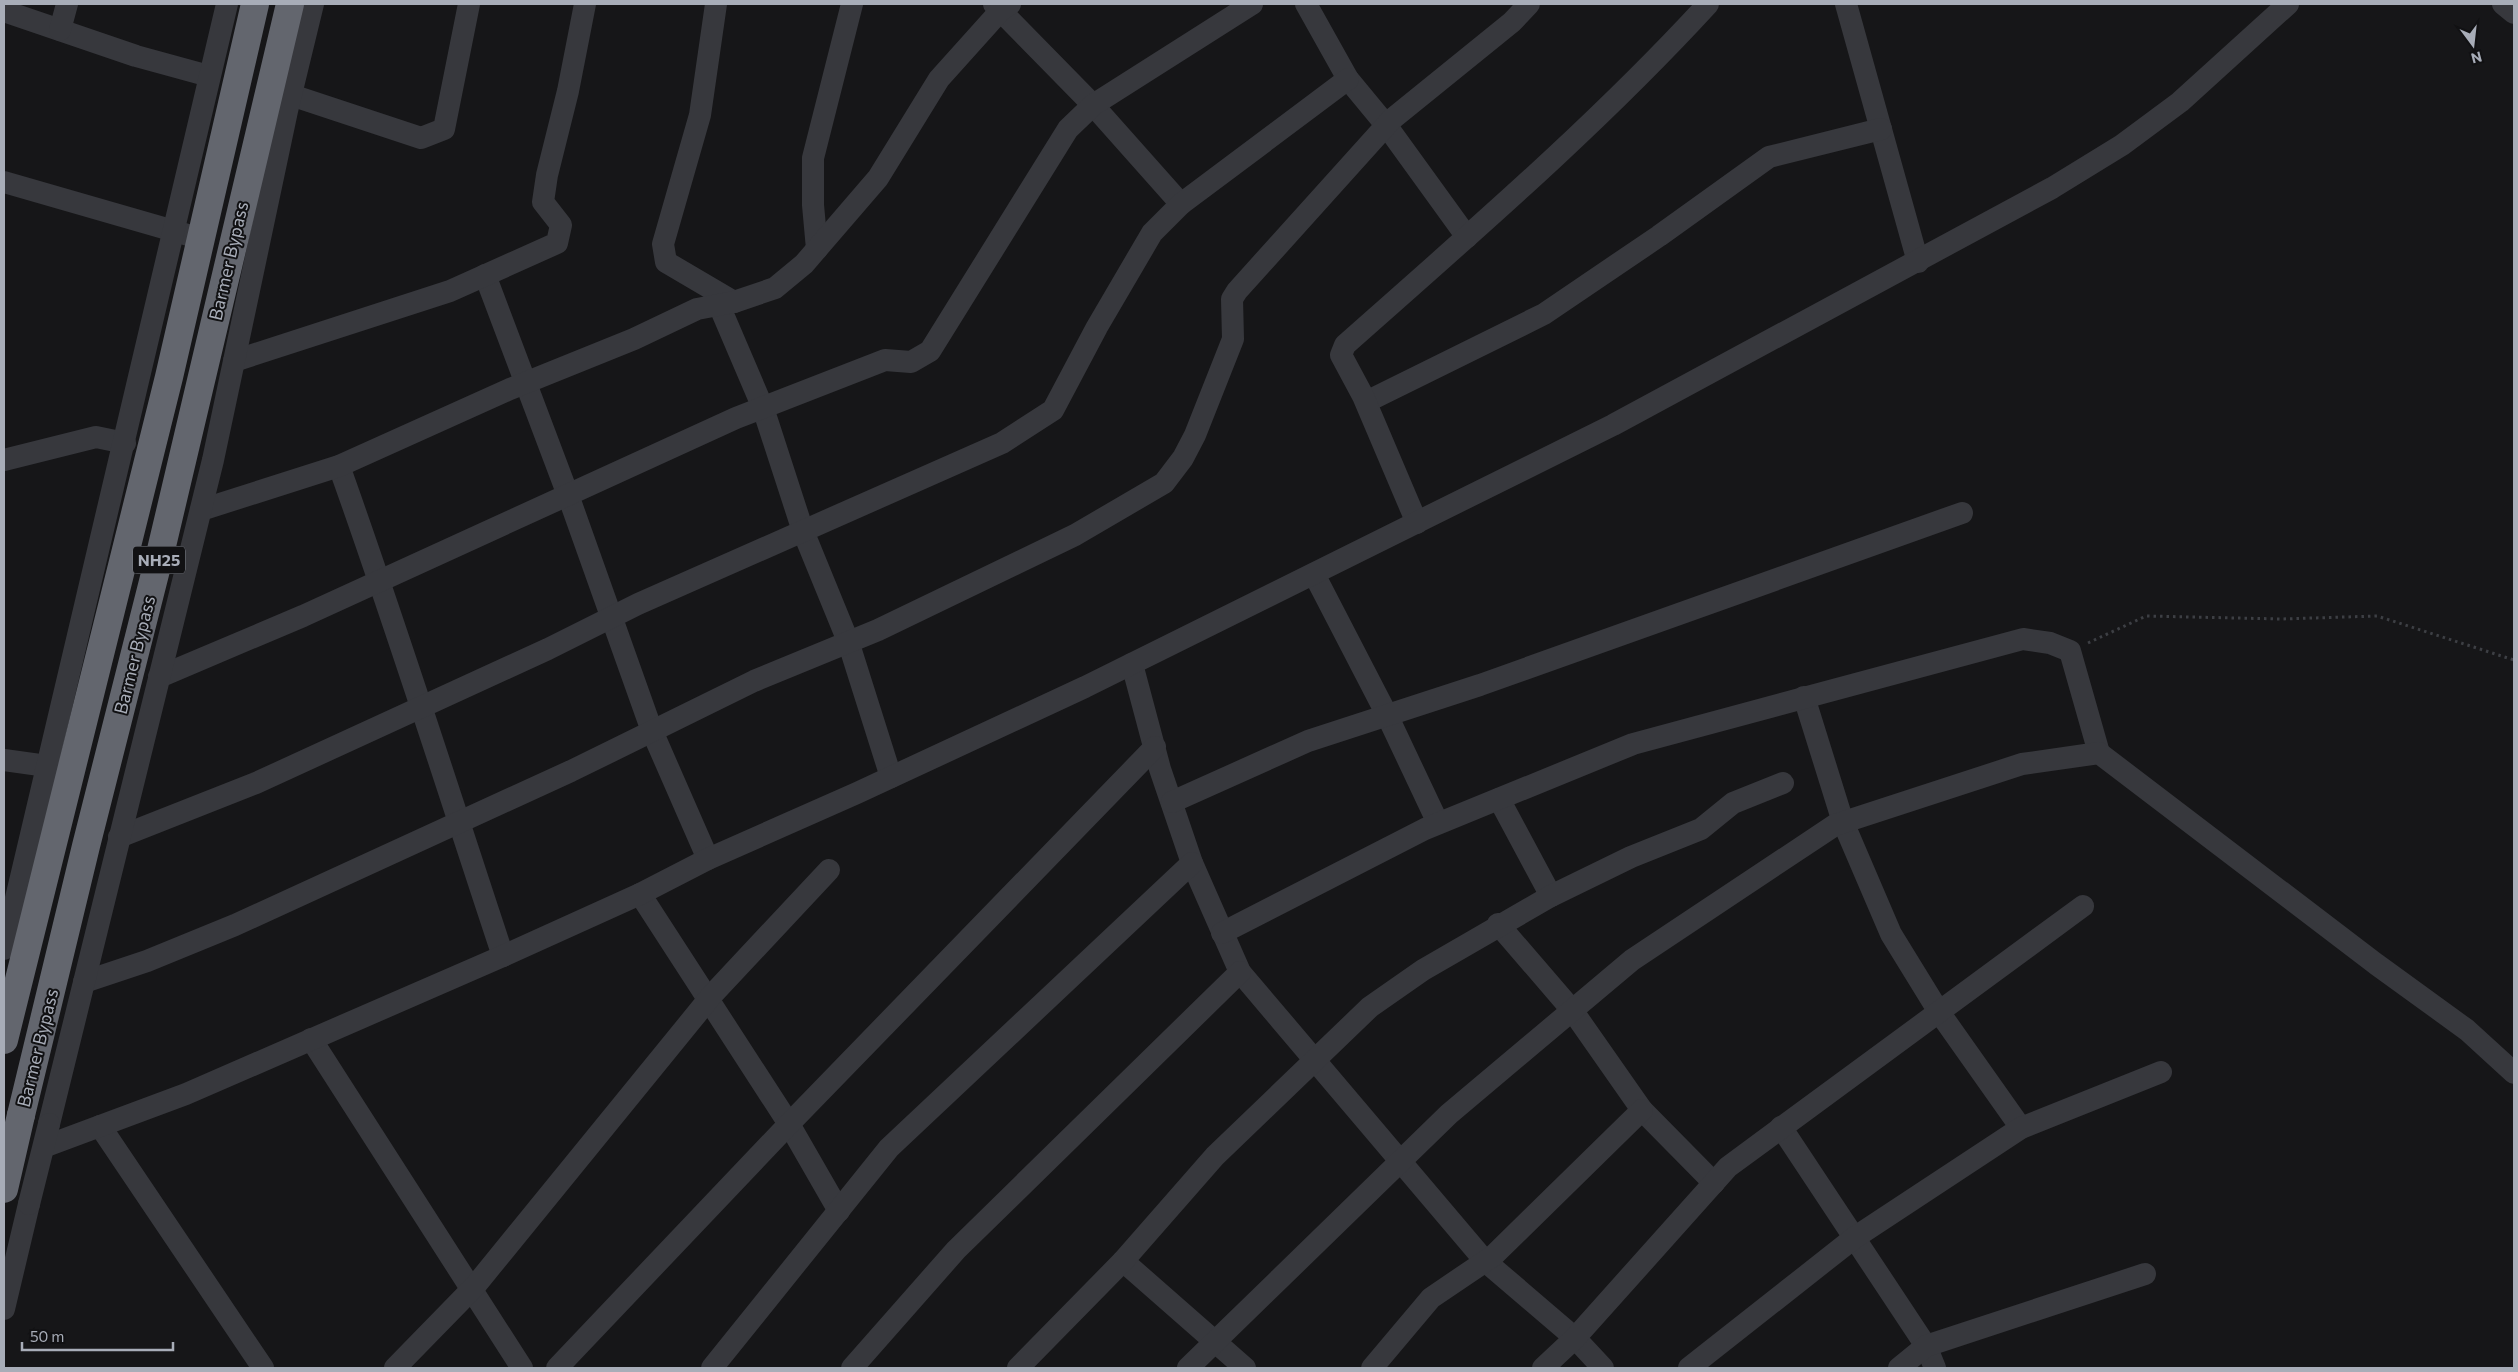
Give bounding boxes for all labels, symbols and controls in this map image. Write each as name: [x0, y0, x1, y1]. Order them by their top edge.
north arrow: [2448, 20, 2498, 70]
text: N: [2469, 48, 2484, 68]
street label: Barmer Bypass: [204, 199, 252, 322]
road number: NH25: [133, 546, 185, 574]
street label: Barmer Bypass: [109, 593, 159, 716]
street label: Barmer Bypass: [12, 986, 62, 1109]
scale bar: [22, 1320, 174, 1352]
text: 50 m: [30, 1327, 64, 1345]

